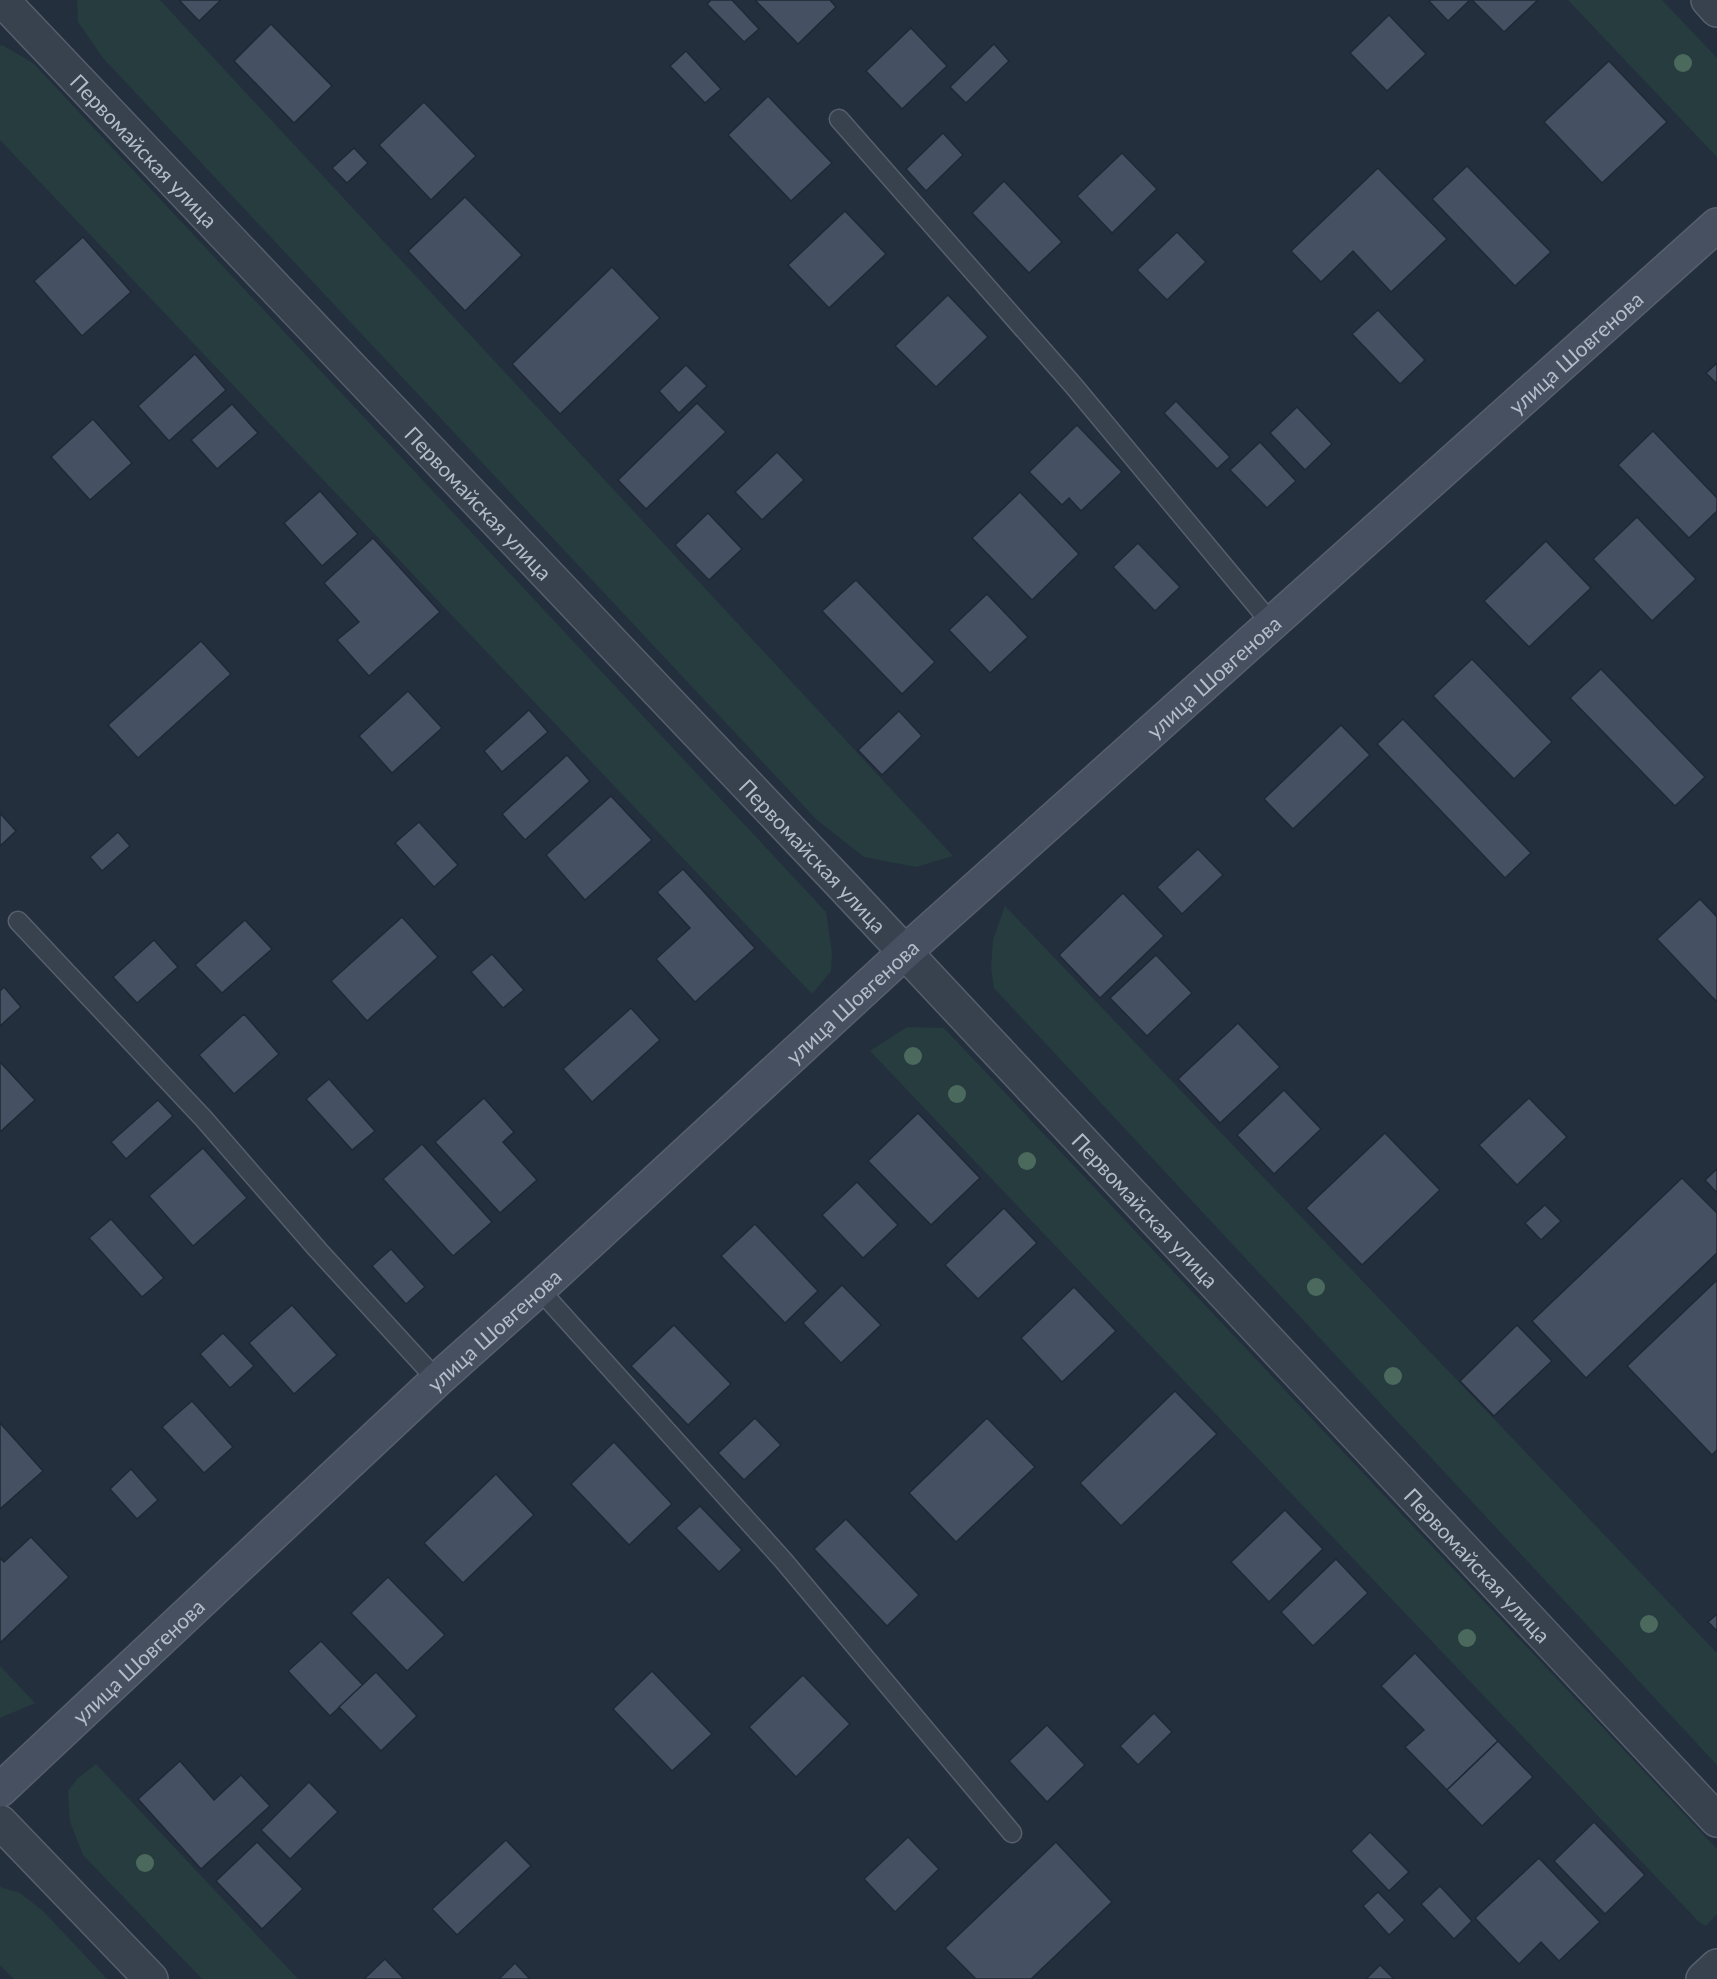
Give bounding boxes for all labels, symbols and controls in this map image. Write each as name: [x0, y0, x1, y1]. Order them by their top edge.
street label: Первомайская улица: [66, 68, 223, 232]
street label: улица Шовгенова: [1503, 286, 1647, 418]
street label: Первомайская улица: [400, 421, 558, 585]
street label: улица Шовгенова: [1141, 610, 1285, 743]
street label: Первомайская улица: [735, 773, 892, 937]
street label: улица Шовгенова: [780, 934, 923, 1068]
street label: Первомайская улица: [1068, 1127, 1224, 1292]
street label: улица Шовгенова: [421, 1263, 566, 1396]
street label: Первомайская улица: [1400, 1482, 1556, 1647]
street label: улица Шовгенова: [67, 1593, 209, 1728]

